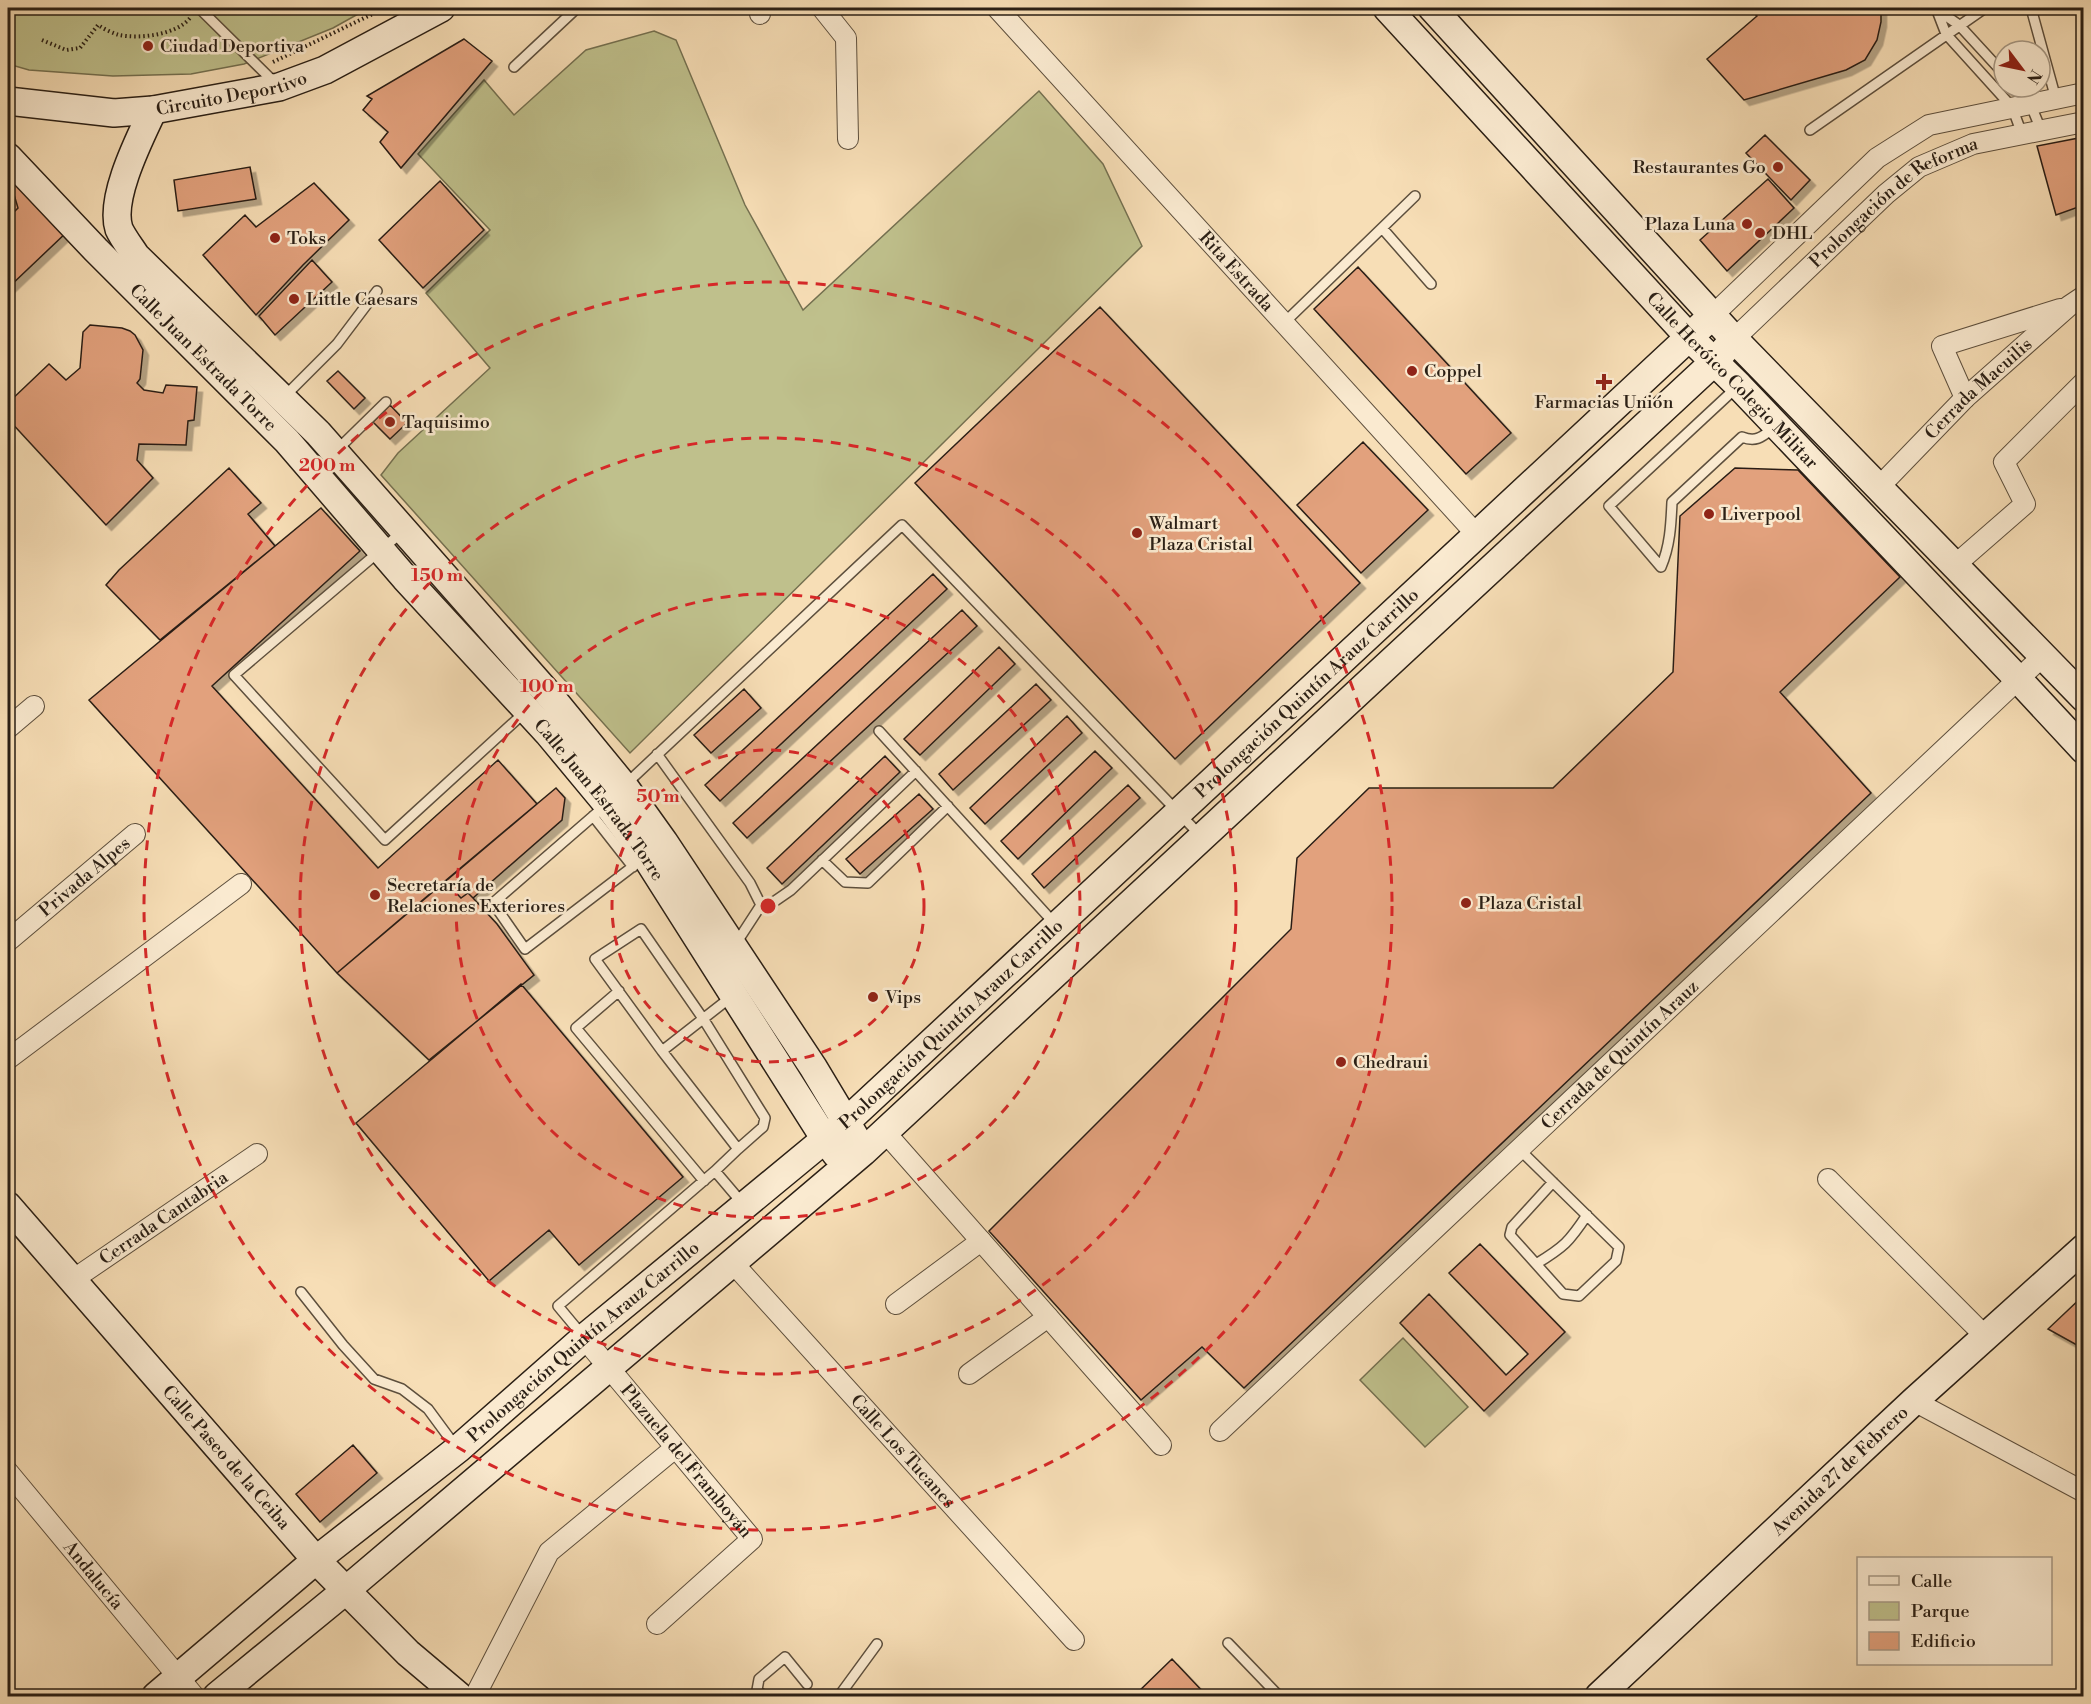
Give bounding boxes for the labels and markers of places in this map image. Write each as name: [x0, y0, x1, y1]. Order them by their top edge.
place label: Ciudad Deportiva: [160, 35, 305, 58]
marker: Ciudad Deportiva: [141, 39, 155, 53]
place label: Restaurantes Go: [1633, 156, 1766, 179]
marker: Restaurantes Go: [1771, 160, 1785, 174]
place label: Plaza Luna: [1645, 213, 1736, 236]
marker: Plaza Luna: [1740, 217, 1754, 231]
place label: DHL: [1772, 222, 1812, 245]
marker: DHL: [1753, 226, 1767, 240]
place label: Toks: [287, 227, 326, 250]
marker: Toks: [268, 231, 282, 245]
place label: Little Caesars: [306, 288, 418, 311]
marker: Little Caesars: [287, 292, 301, 306]
place label: Coppel: [1424, 360, 1482, 383]
marker: Coppel: [1405, 364, 1419, 378]
marker: Farmacias Unión: [1597, 375, 1611, 389]
place label: Farmacias Unión: [1535, 391, 1674, 414]
place label: Taquisimo: [402, 411, 490, 434]
marker: Taquisimo: [383, 415, 397, 429]
place label: Liverpool: [1721, 503, 1802, 526]
marker: Liverpool: [1702, 507, 1716, 521]
place label: Walmart Plaza Cristal: [1148, 512, 1253, 556]
marker: Walmart Plaza Cristal: [1130, 526, 1144, 540]
place label: Secretaría de Relaciones Exteriores: [387, 874, 565, 918]
marker: Secretaría de Relaciones Exteriores: [368, 888, 382, 902]
place label: Plaza Cristal: [1478, 892, 1582, 915]
centre of rings: [758, 896, 778, 916]
marker: Plaza Cristal: [1459, 896, 1473, 910]
place label: Vips: [884, 986, 921, 1009]
marker: Vips: [866, 990, 880, 1004]
place label: Chedraui: [1353, 1051, 1428, 1074]
marker: Chedraui: [1334, 1055, 1348, 1069]

